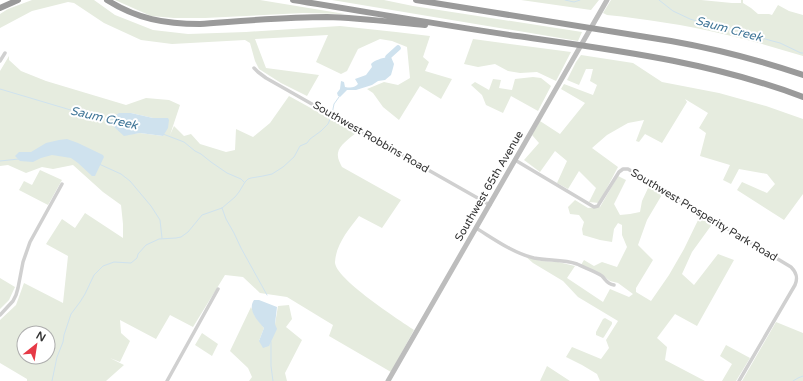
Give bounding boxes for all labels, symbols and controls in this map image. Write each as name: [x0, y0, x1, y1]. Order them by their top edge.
water label: Saum Creek: [694, 13, 765, 45]
street label: Southwest Robbins Road: [311, 98, 431, 176]
water label: Saum Creek: [69, 103, 140, 133]
street label: Southwest 65th Avenue: [452, 129, 526, 243]
street label: Southwest Prosperity Park Road: [628, 166, 780, 264]
north arrow: [16, 325, 56, 365]
text: N: [34, 329, 48, 345]

